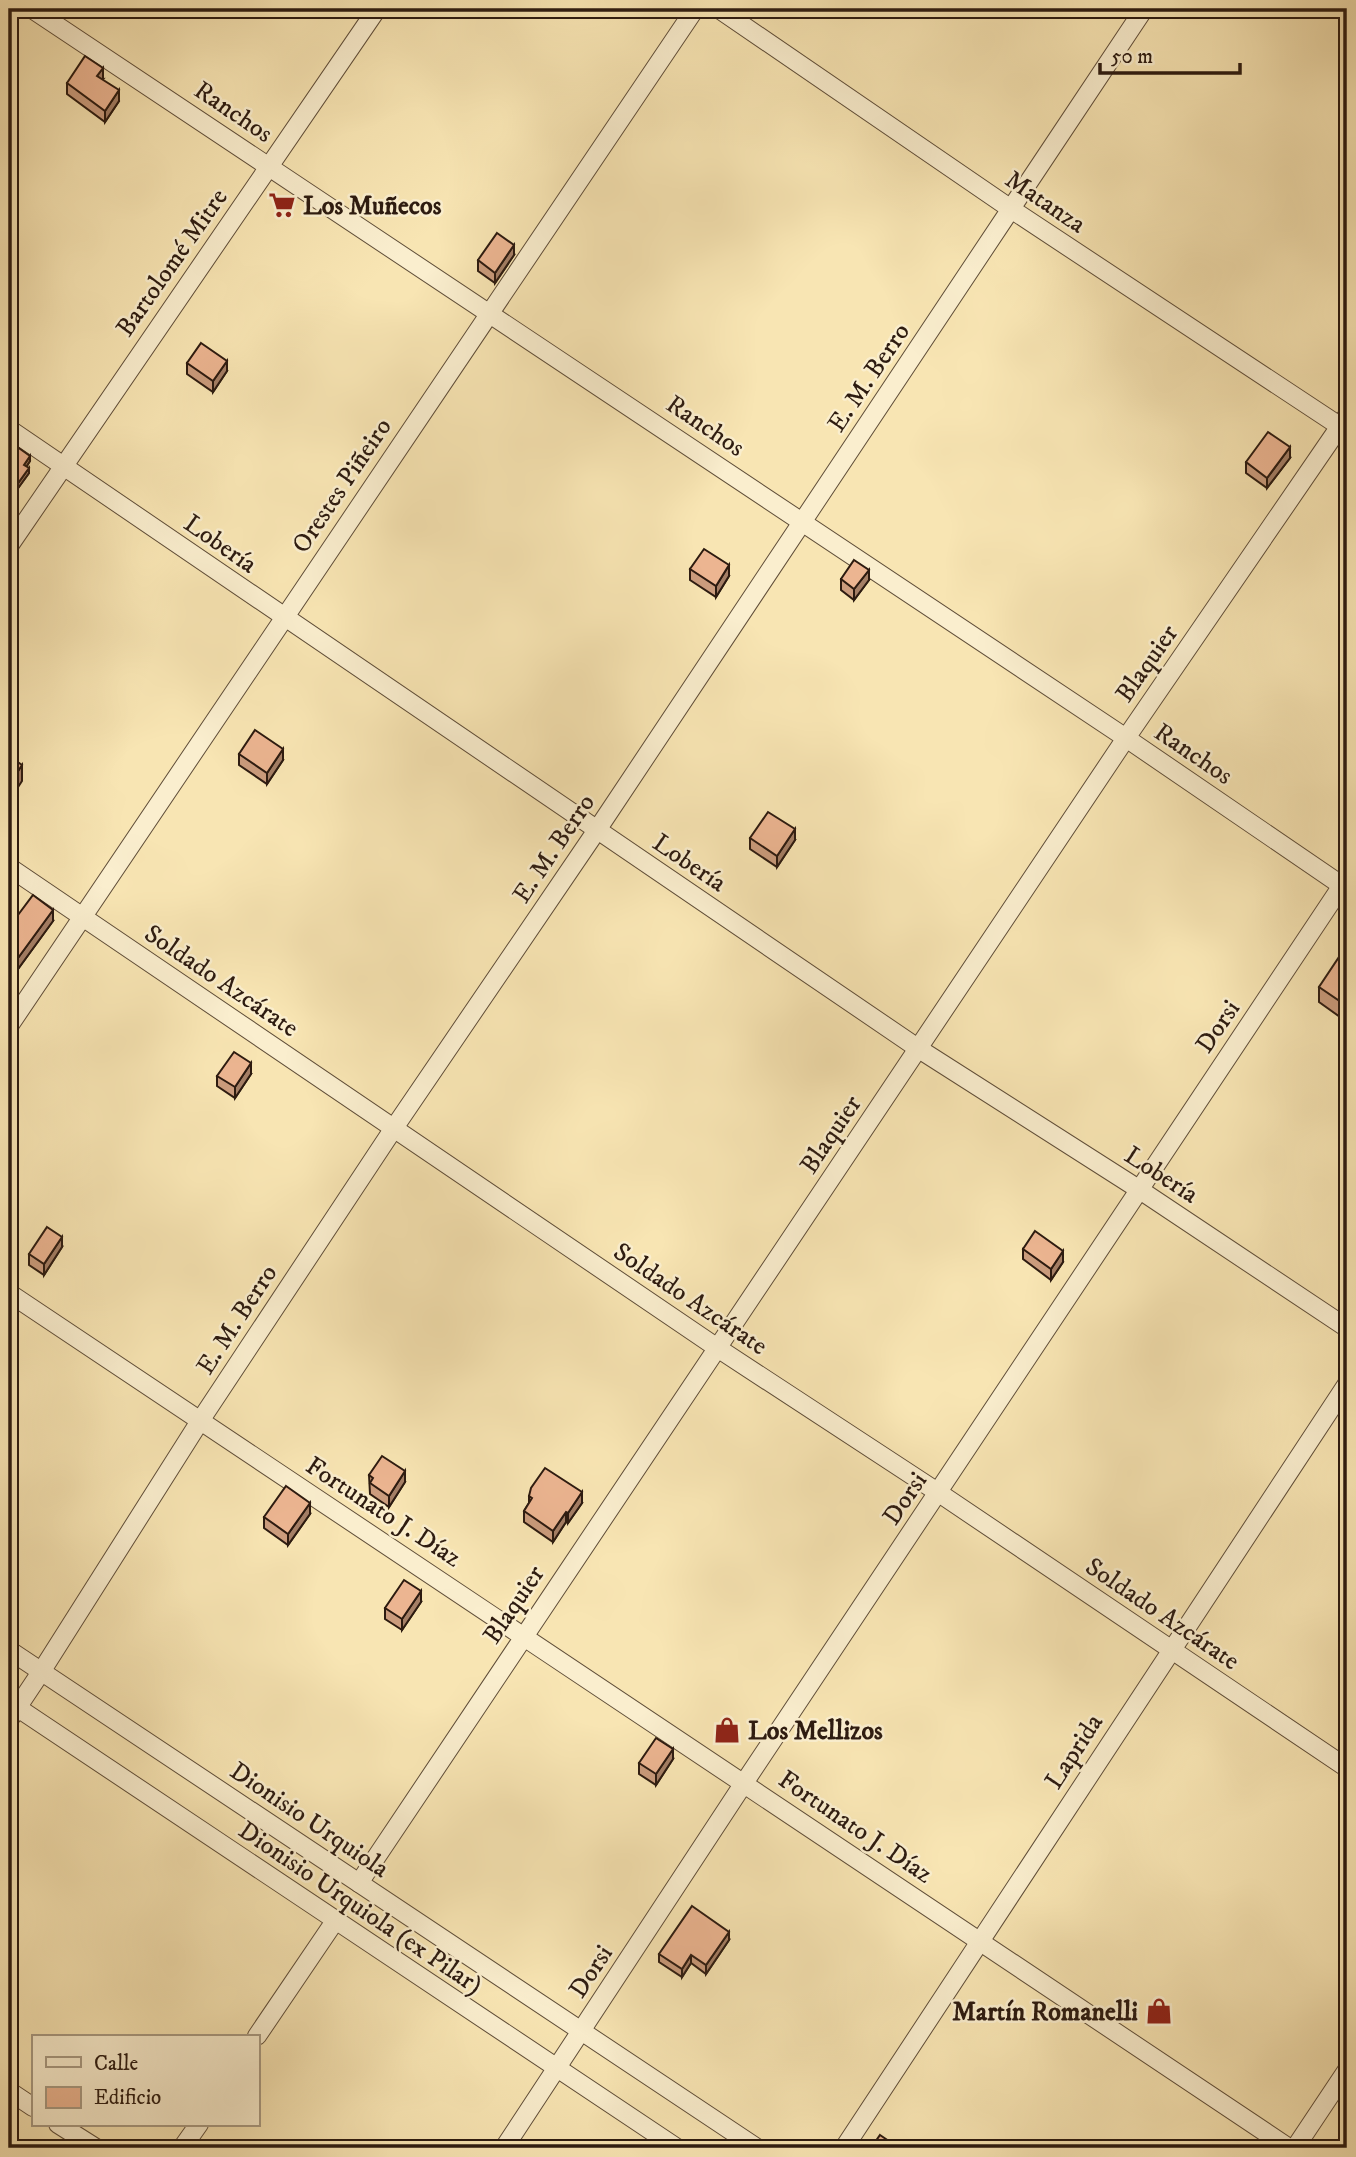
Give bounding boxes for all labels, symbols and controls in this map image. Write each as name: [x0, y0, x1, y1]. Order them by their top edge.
scale bar: [1100, 32, 1240, 76]
text: 50 m: [1111, 44, 1153, 70]
street label: Ranchos: [187, 74, 279, 151]
street label: Matanza: [999, 163, 1092, 241]
street label: Bartolomé Mitre: [109, 182, 235, 343]
supermarket icon: Los Muñecos: [267, 190, 297, 220]
place label: Los Muñecos: [303, 190, 442, 223]
street label: E. M. Berro: [821, 317, 918, 439]
street label: Ranchos: [659, 388, 751, 465]
street label: Orestes Piñeiro: [285, 412, 400, 560]
street label: Lobería: [177, 507, 263, 581]
street label: Blaquier: [1109, 618, 1186, 709]
street label: Ranchos: [1147, 716, 1239, 793]
street label: E. M. Berro: [506, 788, 603, 910]
street label: Lobería: [646, 827, 732, 900]
street label: Soldado Azcárate: [138, 917, 305, 1045]
street label: Dorsi: [1189, 994, 1248, 1060]
street label: Blaquier: [793, 1089, 870, 1180]
street label: Lobería: [1118, 1139, 1204, 1211]
street label: Soldado Azcárate: [607, 1235, 774, 1363]
street label: E. M. Berro: [189, 1258, 285, 1381]
street label: Fortunato J. Díaz: [299, 1450, 467, 1575]
street label: Dorsi: [876, 1466, 935, 1532]
street label: Soldado Azcárate: [1079, 1550, 1246, 1678]
street label: Blaquier: [476, 1559, 553, 1650]
street label: Laprida: [1038, 1708, 1111, 1796]
shop icon: Los Mellizos: [712, 1715, 742, 1745]
place label: Los Mellizos: [748, 1715, 883, 1748]
street label: Dionisio Urquiola: [223, 1755, 395, 1886]
street label: Fortunato J. Díaz: [772, 1763, 939, 1891]
street label: Dionisio Urquiola (ex Pilar): [232, 1814, 489, 2002]
street label: Dorsi: [562, 1939, 621, 2005]
place label: Martín Romanelli: [952, 1996, 1138, 2029]
shop icon: Martín Romanelli: [1144, 1996, 1174, 2026]
legend: [32, 2035, 259, 2126]
text: Calle: [94, 2051, 138, 2077]
text: Edificio: [94, 2085, 161, 2111]

